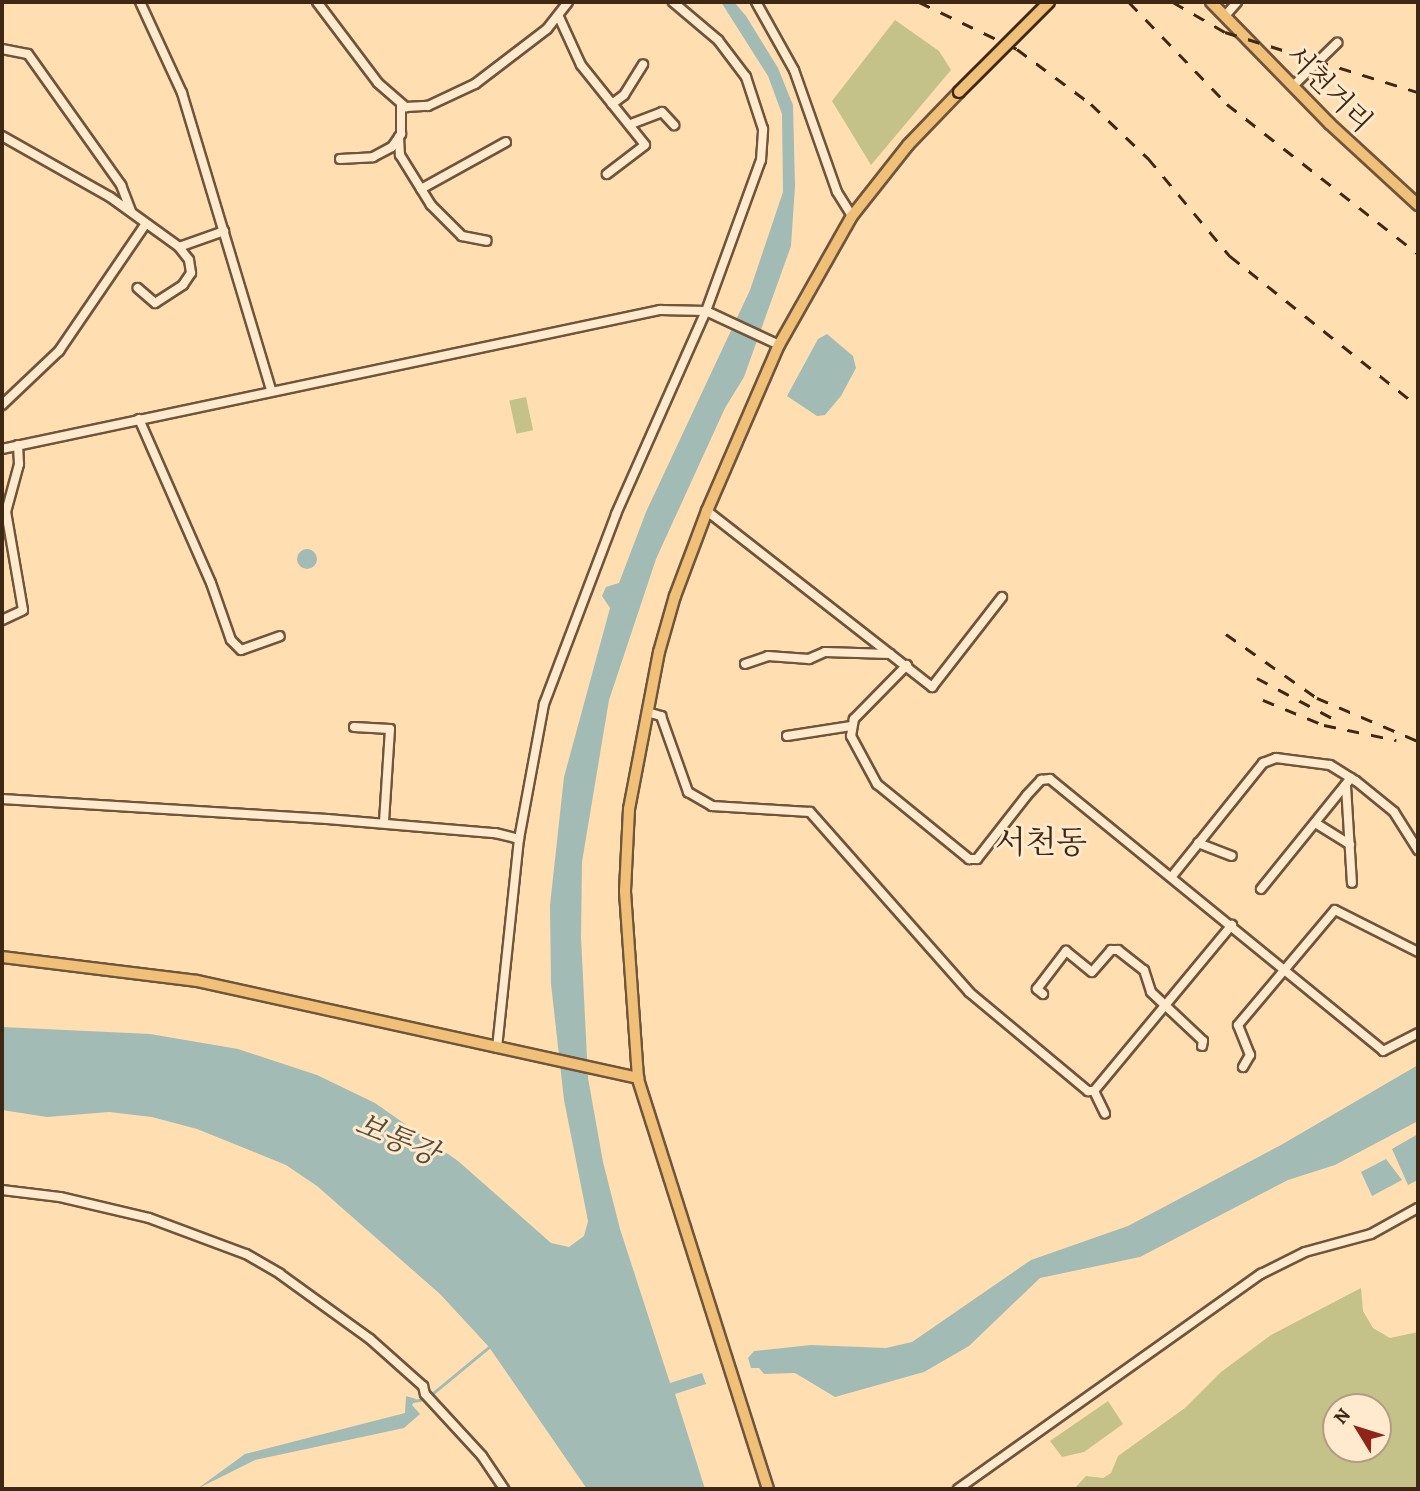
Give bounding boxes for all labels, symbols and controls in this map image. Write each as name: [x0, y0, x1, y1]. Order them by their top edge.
street label: 서천거리: [1279, 39, 1379, 139]
district label: 서천동: [995, 823, 1087, 861]
water label: 보통강: [350, 1105, 444, 1173]
north arrow: [1322, 1393, 1392, 1463]
text: N: [1328, 1403, 1357, 1430]

